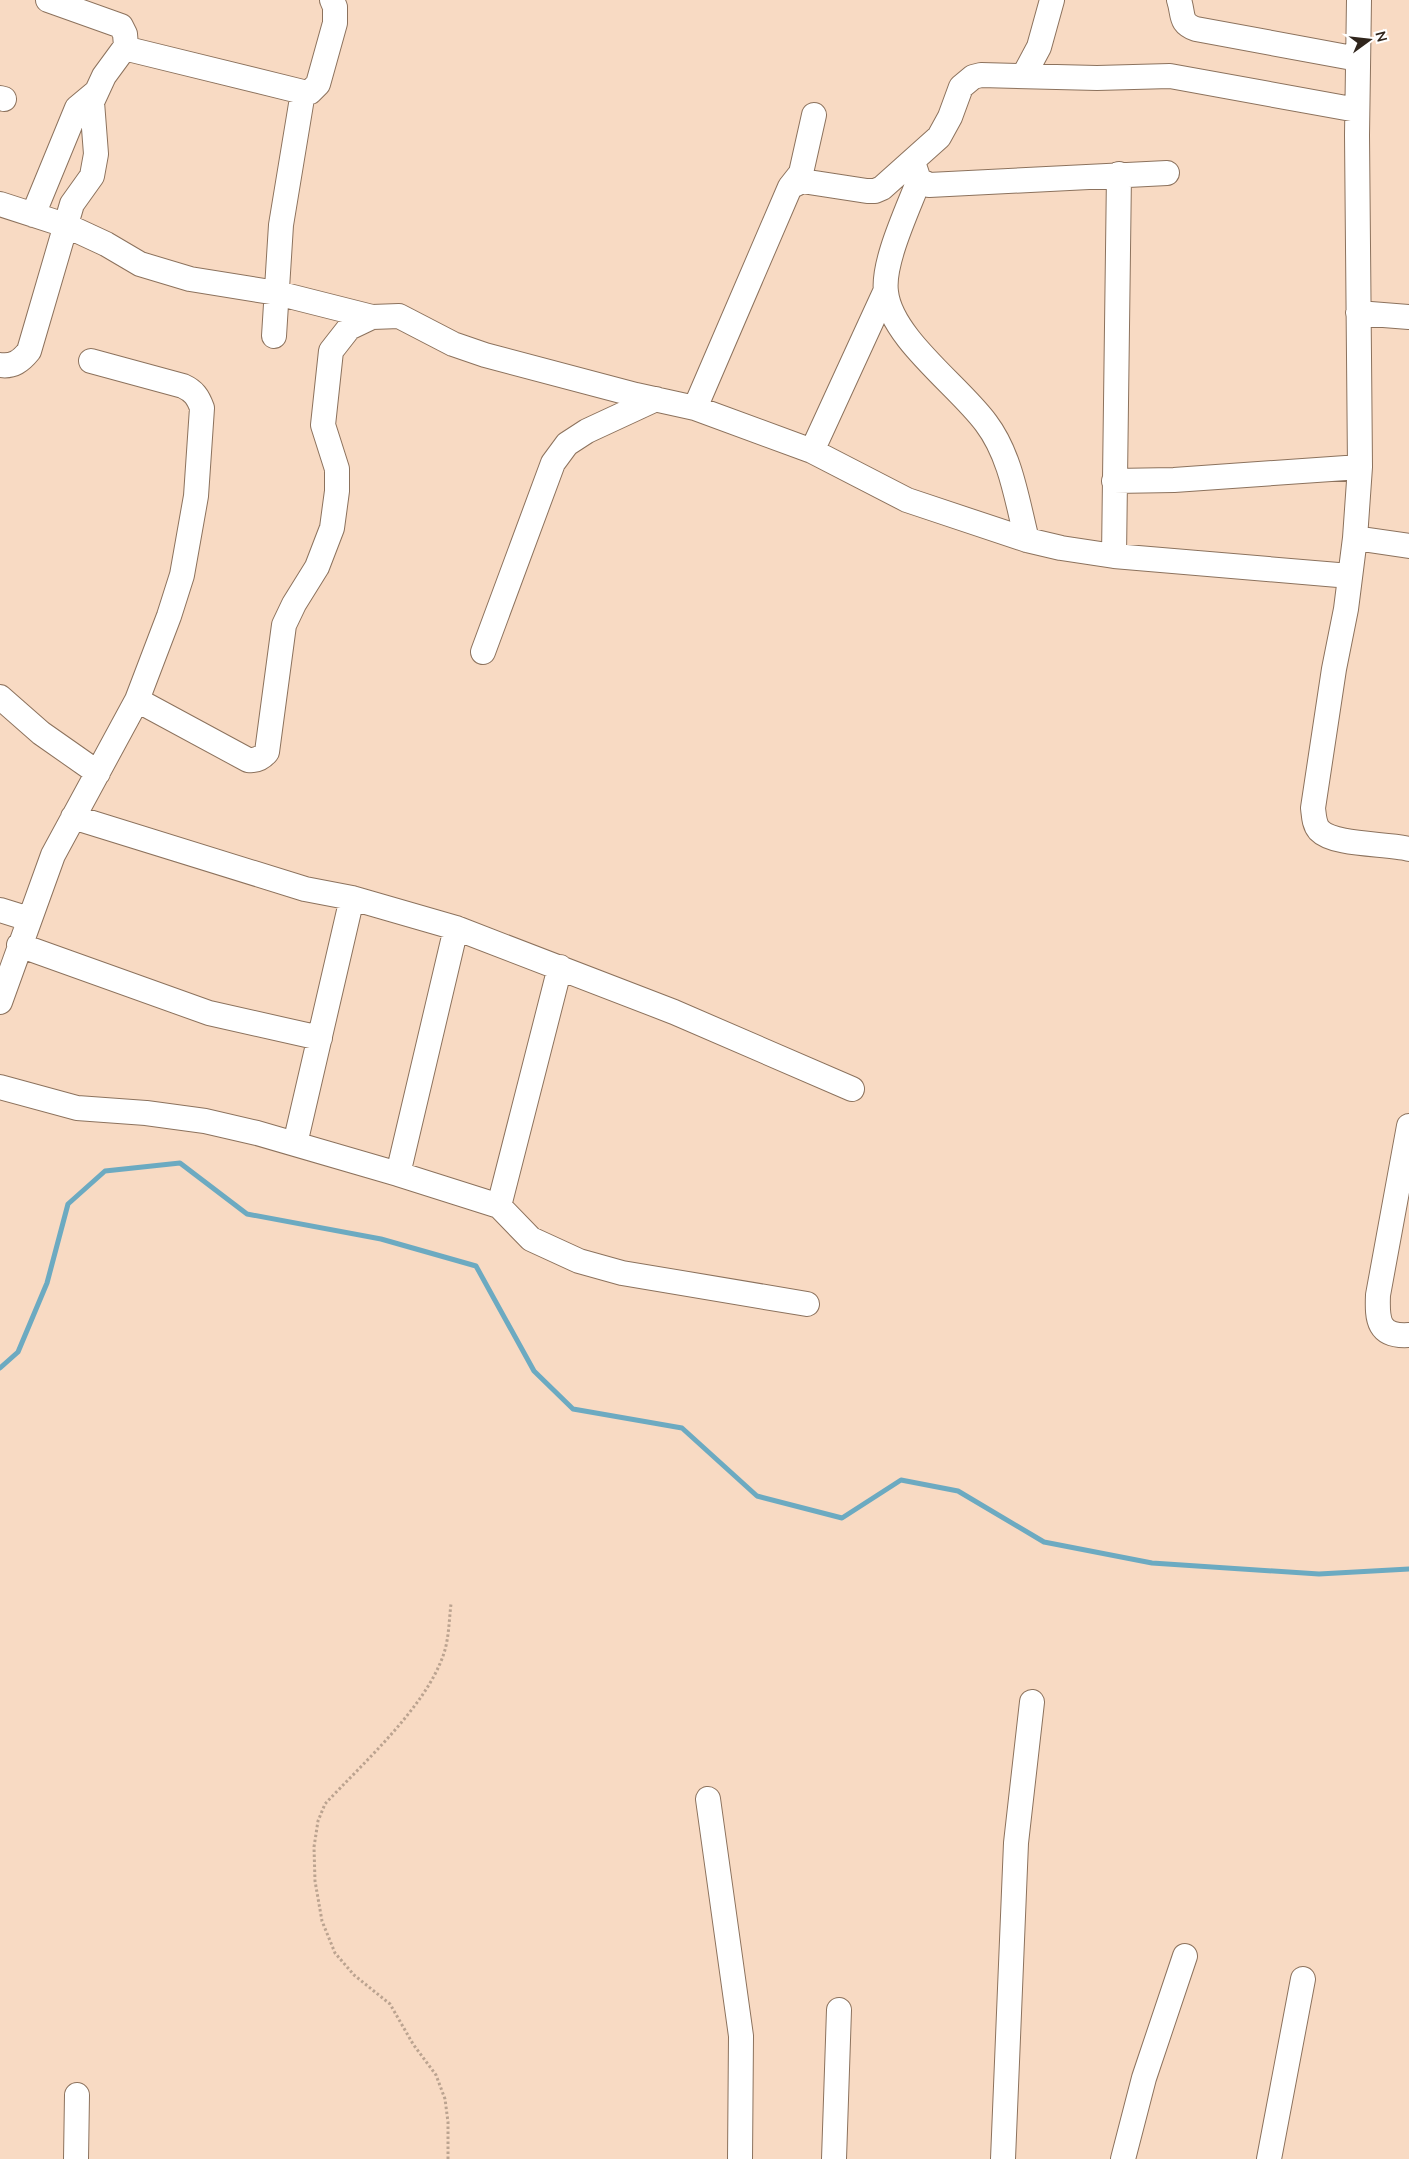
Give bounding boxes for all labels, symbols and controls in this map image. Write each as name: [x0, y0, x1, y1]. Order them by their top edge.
north arrow: [1344, 15, 1394, 65]
text: N: [1371, 29, 1392, 44]

